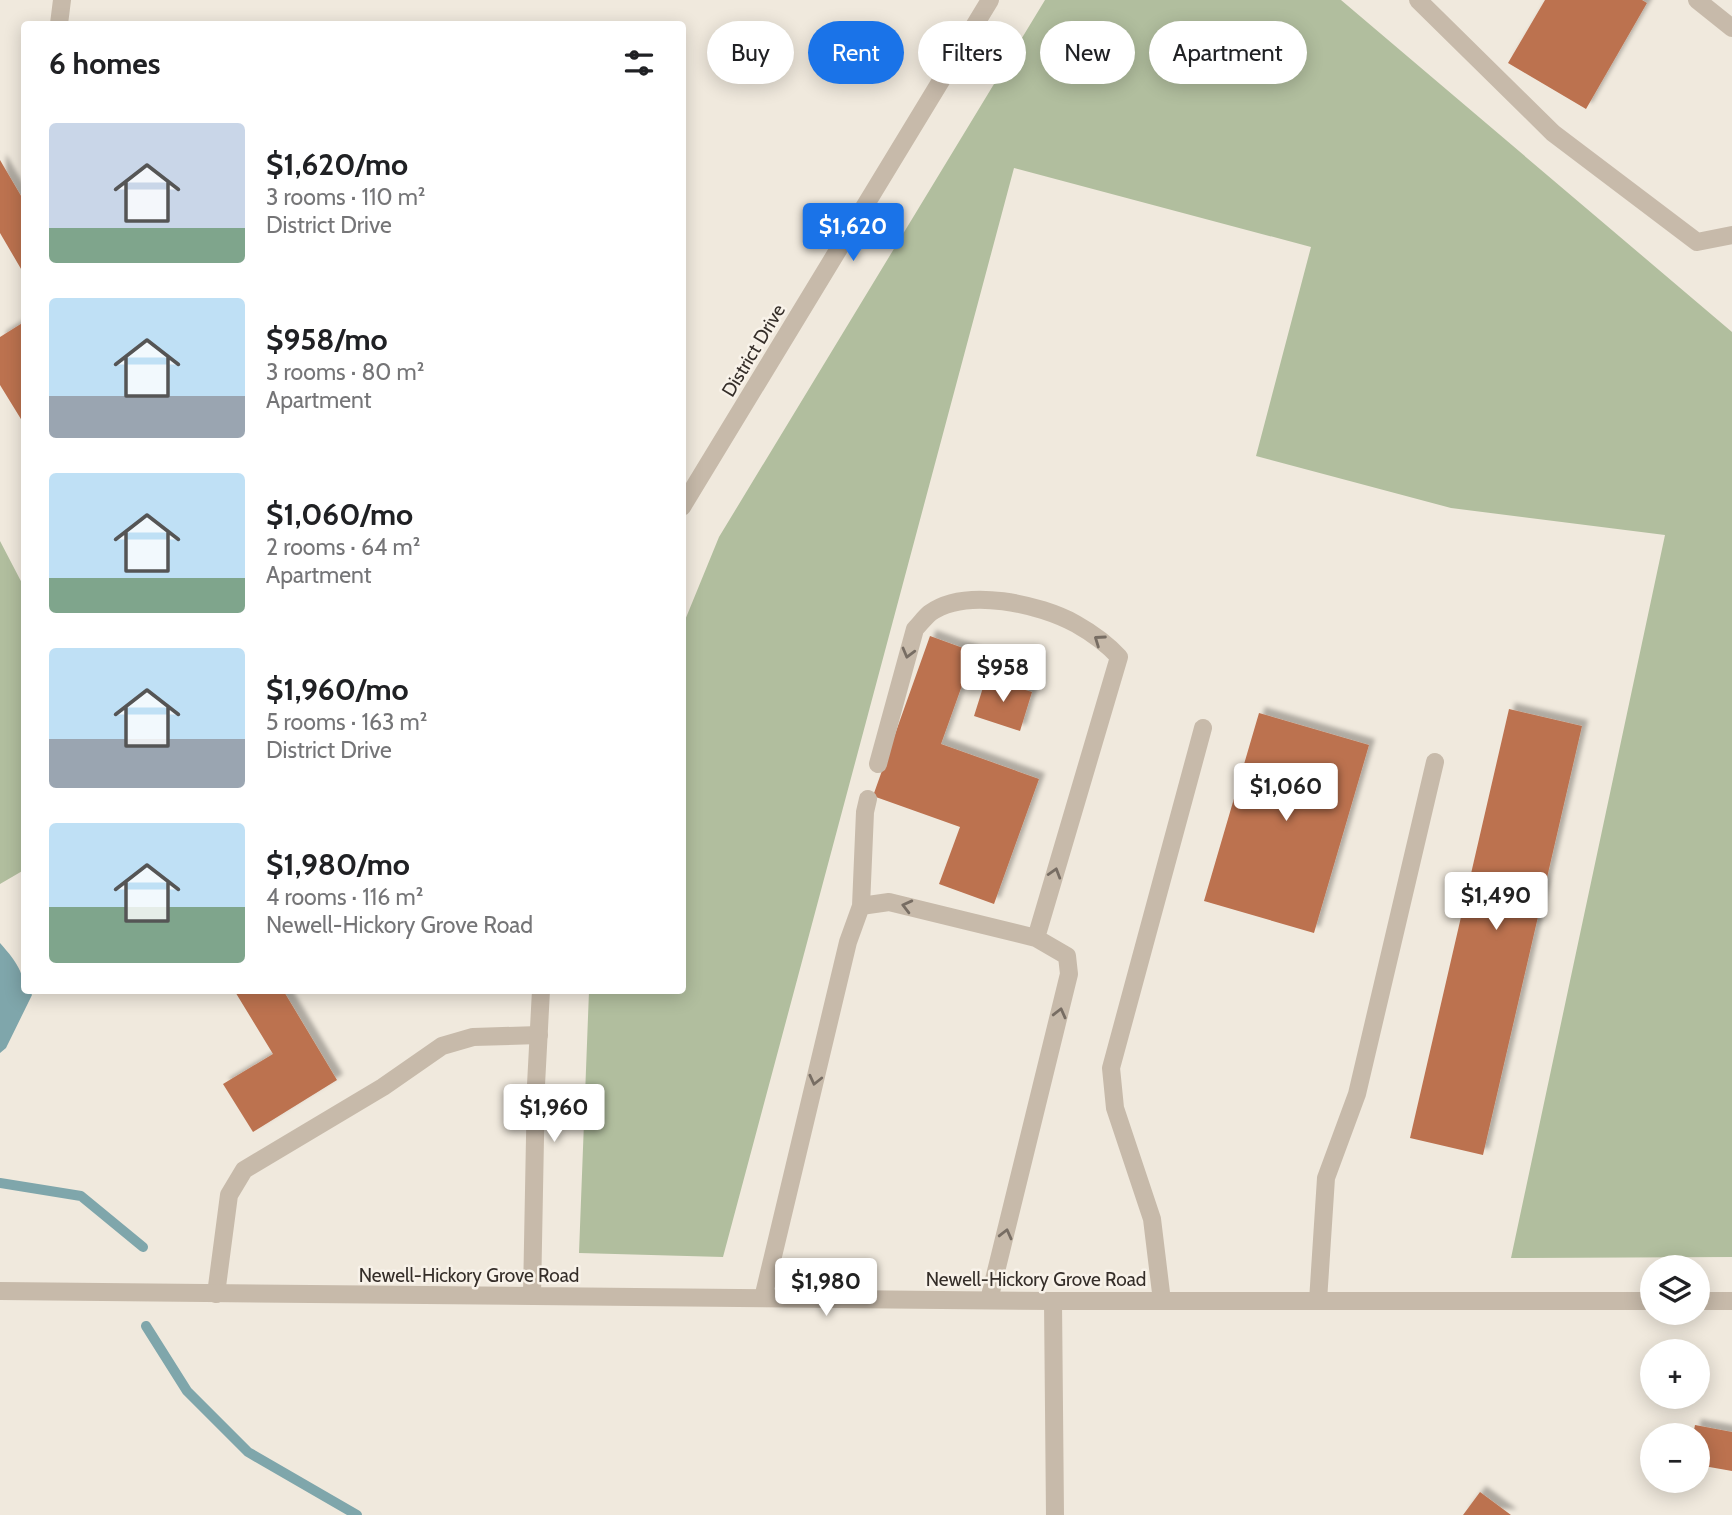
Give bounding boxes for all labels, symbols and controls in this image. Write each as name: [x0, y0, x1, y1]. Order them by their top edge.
chip: Buy: [707, 21, 794, 84]
chip: Rent: [808, 21, 904, 84]
chip: Filters: [918, 21, 1026, 84]
chip: New: [1040, 21, 1135, 84]
chip: Apartment: [1149, 21, 1307, 84]
icon: filters: [620, 44, 658, 82]
text: 6 homes: [49, 45, 160, 82]
text: $1,620/mo: [266, 146, 408, 183]
icon: home: [105, 151, 189, 235]
text: 3 rooms · 110 m²: [266, 183, 425, 211]
pin: $1,620: [796, 204, 910, 263]
text: District Drive: [266, 211, 392, 239]
text: $1,620: [819, 212, 887, 240]
street label: District Drive: [717, 300, 790, 401]
text: $958/mo: [266, 321, 388, 358]
icon: home: [105, 326, 189, 410]
text: 3 rooms · 80 m²: [266, 358, 424, 386]
text: Apartment: [266, 386, 371, 414]
text: $1,060/mo: [266, 496, 413, 533]
icon: home: [105, 501, 189, 585]
text: 2 rooms · 64 m²: [266, 533, 420, 561]
text: Apartment: [266, 561, 371, 589]
one-way arrow: [1094, 636, 1107, 648]
pin: $958: [962, 644, 1044, 704]
one-way arrow: [902, 647, 916, 659]
text: $958: [977, 653, 1029, 681]
text: $1,960/mo: [266, 671, 409, 708]
icon: home: [105, 676, 189, 760]
text: 5 rooms · 163 m²: [266, 708, 427, 736]
text: District Drive: [266, 736, 392, 764]
pin: $1,060: [1229, 764, 1343, 823]
text: $1,060: [1250, 772, 1322, 800]
text: $1,980/mo: [266, 846, 410, 883]
icon: home: [105, 851, 189, 935]
one-way arrow: [1047, 867, 1062, 879]
pin: $1,490: [1439, 872, 1553, 932]
text: $1,490: [1461, 881, 1531, 909]
text: 4 rooms · 116 m²: [266, 883, 423, 911]
one-way arrow: [901, 900, 913, 914]
text: Newell-Hickory Grove Road: [266, 911, 533, 939]
one-way arrow: [1052, 1007, 1066, 1019]
one-way arrow: [809, 1074, 823, 1086]
pin: $1,960: [497, 1084, 611, 1144]
text: $1,960: [520, 1093, 588, 1121]
one-way arrow: [997, 1228, 1012, 1240]
map controls: [1640, 1255, 1710, 1493]
button: layers: [1640, 1255, 1710, 1325]
pin: $1,980: [769, 1258, 883, 1318]
street label: Newell-Hickory Grove Road: [359, 1264, 579, 1287]
text: $1,980: [791, 1267, 861, 1295]
street label: Newell-Hickory Grove Road: [926, 1268, 1146, 1291]
button: +: [1640, 1339, 1710, 1409]
button: −: [1640, 1423, 1710, 1493]

